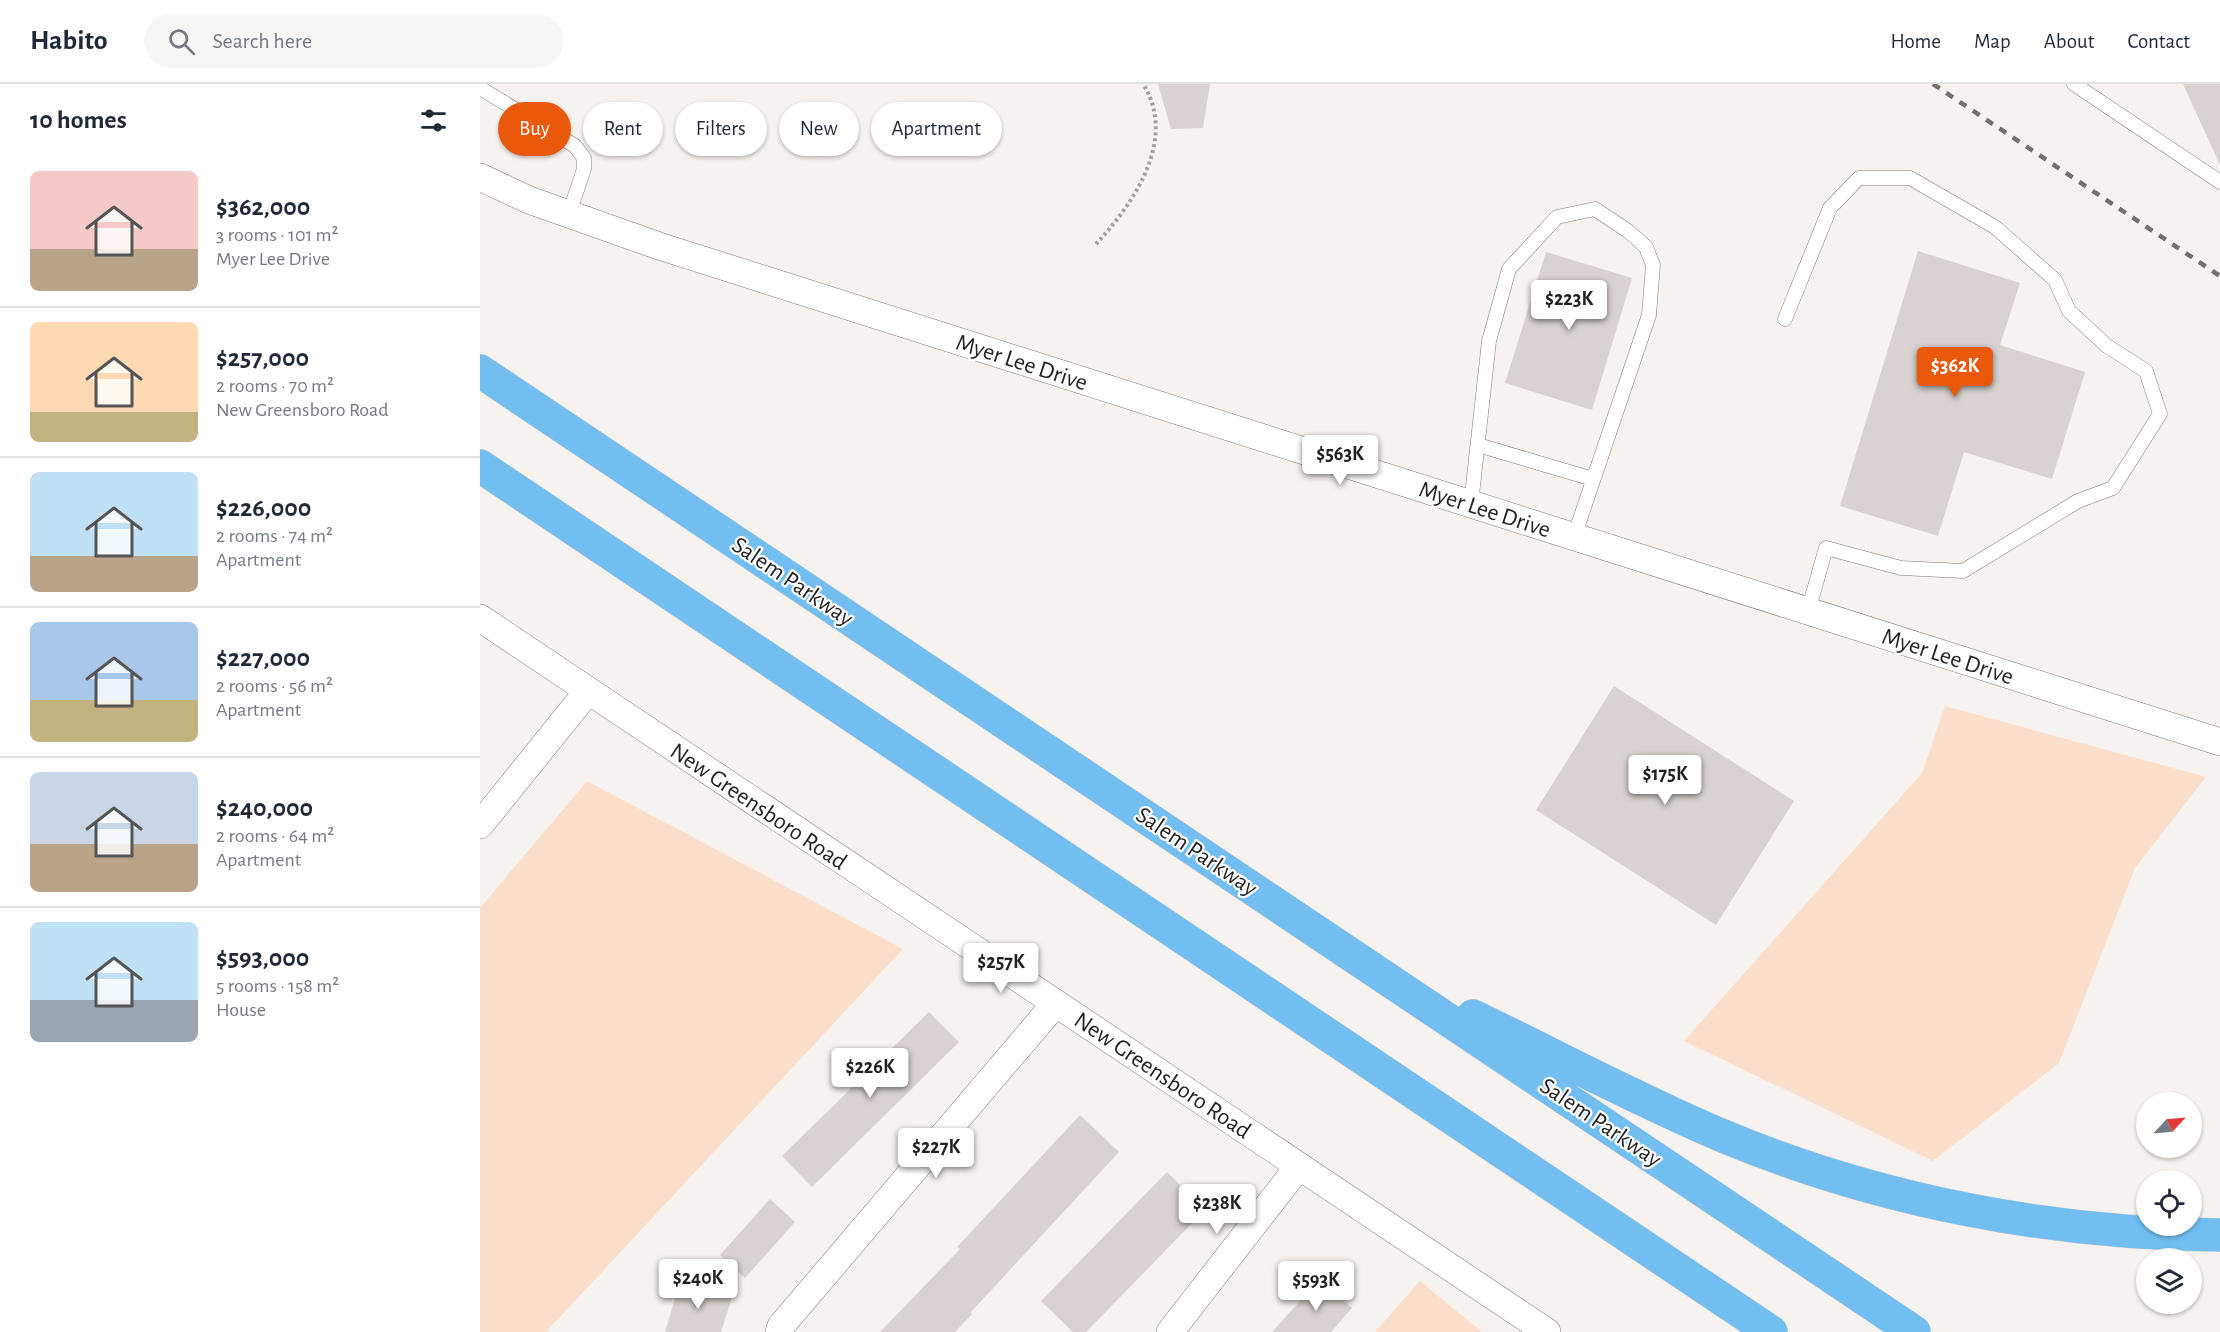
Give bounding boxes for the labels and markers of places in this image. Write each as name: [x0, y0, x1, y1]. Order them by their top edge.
pin: $223K: [1527, 280, 1611, 331]
pin: $362K: [1913, 347, 1997, 398]
pin: $563K: [1298, 435, 1382, 486]
pin: $175K: [1623, 755, 1707, 806]
pin: $257K: [959, 943, 1043, 994]
pin: $226K: [828, 1048, 912, 1099]
pin: $227K: [894, 1128, 978, 1179]
pin: $238K: [1175, 1184, 1259, 1235]
pin: $240K: [656, 1259, 740, 1310]
pin: $593K: [1274, 1261, 1358, 1312]

